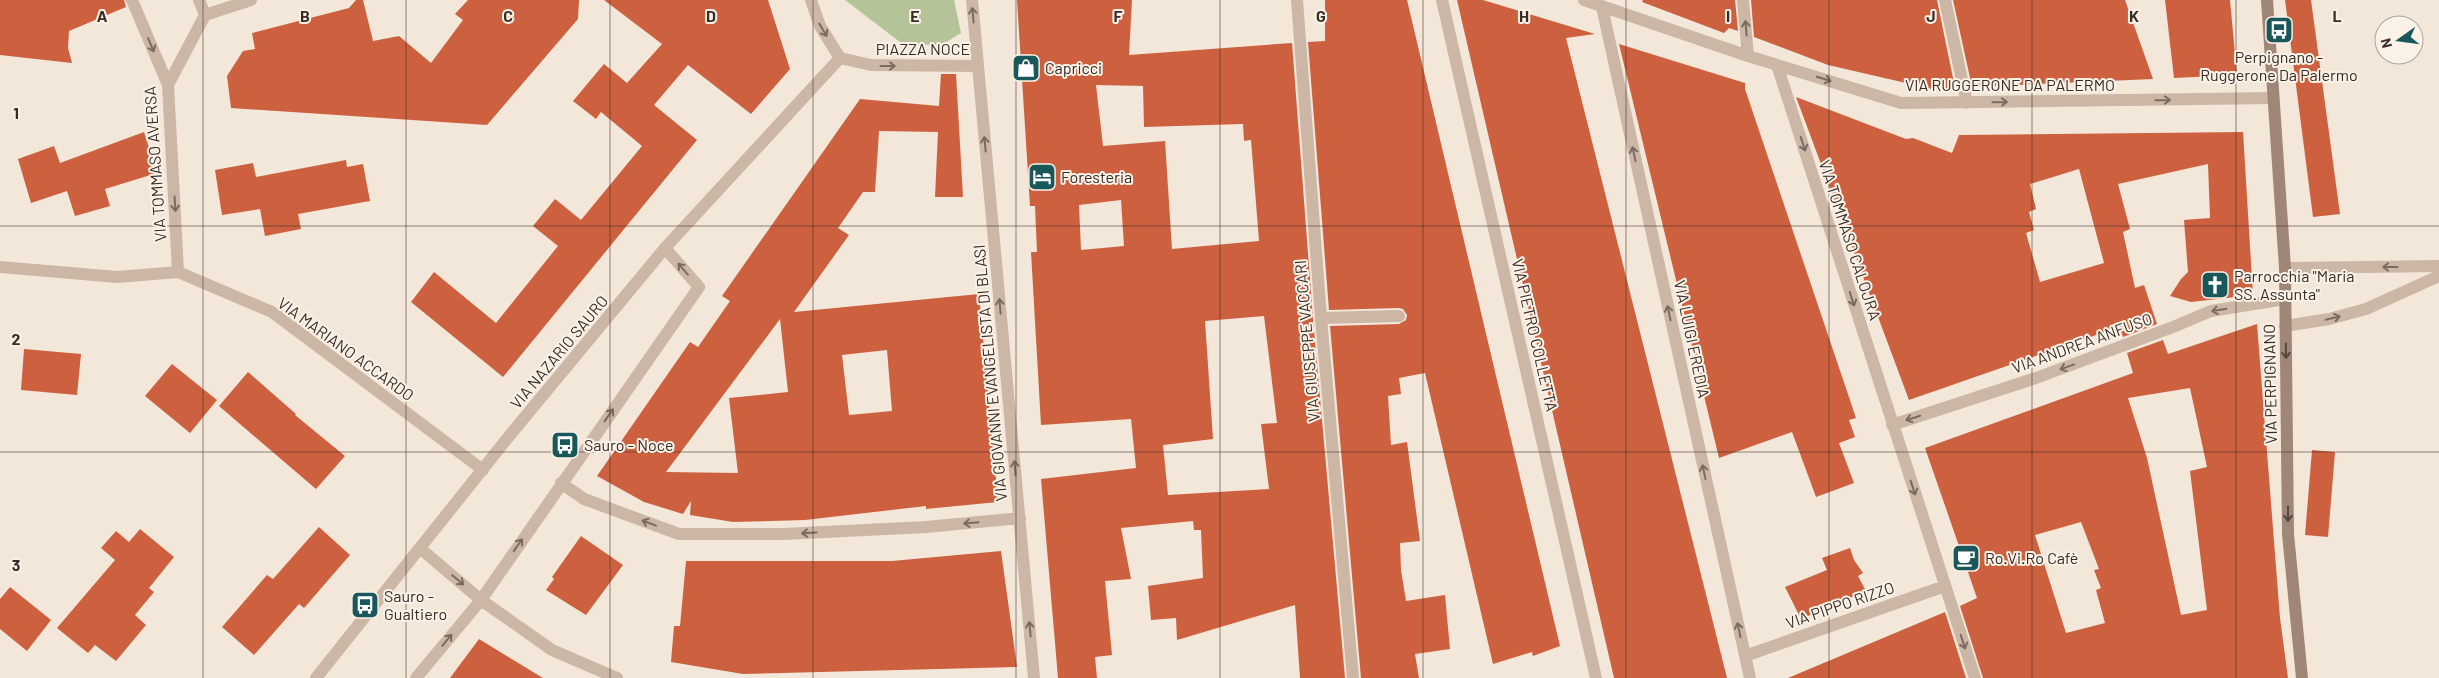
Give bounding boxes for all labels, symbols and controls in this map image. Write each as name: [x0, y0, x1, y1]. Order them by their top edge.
text: A: [97, 6, 108, 25]
text: B: [300, 6, 310, 25]
text: C: [503, 6, 513, 25]
text: D: [706, 6, 716, 25]
text: E: [910, 6, 920, 25]
text: F: [1114, 6, 1123, 25]
text: G: [1316, 6, 1326, 25]
text: H: [1519, 6, 1529, 25]
text: I: [1726, 6, 1730, 25]
text: J: [1926, 6, 1936, 25]
text: K: [2129, 6, 2139, 25]
text: L: [2332, 6, 2342, 25]
one-way arrow: [969, 8, 978, 24]
bus stop icon: Perpignano - Ruggerone Da Palermo: [2264, 15, 2294, 45]
north arrow: [2374, 15, 2424, 65]
one-way arrow: [1741, 20, 1751, 36]
one-way arrow: [818, 23, 828, 37]
one-way arrow: [147, 37, 157, 52]
text: N: [2377, 37, 2395, 50]
street label: PIAZZA NOCE: [876, 39, 970, 58]
place label: Perpignano - Ruggerone Da Palermo: [2200, 47, 2358, 84]
shop icon: Capricci: [1011, 53, 1041, 83]
place label: Capricci: [1045, 58, 1102, 77]
one-way arrow: [880, 61, 896, 71]
one-way arrow: [1815, 74, 1831, 84]
street label: VIA RUGGERONE DA PALERMO: [1905, 75, 2115, 94]
street label: VIA TOMMASO AVERSA: [140, 85, 169, 242]
one-way arrow: [2154, 95, 2170, 105]
one-way arrow: [1992, 98, 2008, 107]
text: 1: [13, 103, 19, 122]
one-way arrow: [980, 136, 990, 152]
one-way arrow: [1798, 136, 1808, 152]
one-way arrow: [1629, 147, 1638, 163]
street label: VIA TOMMASO CALOJRA: [1816, 157, 1885, 323]
hotel icon: Foresteria: [1027, 162, 1057, 192]
place label: Foresteria: [1061, 167, 1132, 186]
one-way arrow: [170, 196, 179, 212]
street label: VIA GIOVANNI EVANGELISTA DI BLASI: [969, 244, 1010, 502]
street label: VIA PIETRO COLLETTA: [1509, 257, 1562, 413]
street label: VIA GIUSEPPE VACCARI: [1290, 259, 1323, 423]
one-way arrow: [2383, 262, 2399, 272]
one-way arrow: [678, 263, 689, 276]
place label: Parrocchia "Maria SS. Assunta": [2234, 266, 2354, 303]
church icon: Parrocchia "Maria SS. Assunta": [2200, 270, 2230, 300]
street label: VIA LUIGI EREDIA: [1671, 278, 1714, 400]
street label: VIA NAZARIO SAURO: [506, 291, 612, 412]
one-way arrow: [1848, 291, 1857, 306]
street label: VIA MARIANO ACCARDO: [275, 293, 418, 404]
one-way arrow: [995, 298, 1005, 314]
one-way arrow: [2212, 305, 2228, 315]
one-way arrow: [1664, 306, 1673, 322]
street label: VIA ANDREA ANFUSO: [2009, 308, 2155, 377]
one-way arrow: [2325, 313, 2341, 322]
street label: VIA PERPIGNANO: [2259, 324, 2280, 444]
text: 2: [12, 329, 21, 348]
one-way arrow: [2281, 343, 2291, 359]
one-way arrow: [2060, 363, 2075, 372]
one-way arrow: [604, 408, 614, 422]
one-way arrow: [1906, 414, 1921, 423]
bus stop icon: Sauro - Noce: [550, 430, 580, 460]
place label: Sauro - Noce: [584, 435, 674, 454]
one-way arrow: [1010, 460, 1020, 476]
one-way arrow: [1699, 464, 1708, 480]
one-way arrow: [1909, 479, 1918, 495]
one-way arrow: [2283, 506, 2293, 522]
one-way arrow: [641, 518, 657, 527]
one-way arrow: [964, 518, 980, 527]
one-way arrow: [801, 528, 817, 537]
one-way arrow: [513, 538, 523, 552]
cafe icon: Ro.Vi.Ro Cafè: [1951, 543, 1981, 573]
place label: Ro.Vi.Ro Cafè: [1985, 548, 2078, 567]
text: 3: [12, 555, 20, 574]
one-way arrow: [451, 575, 464, 586]
street label: VIA PIPPO RIZZO: [1783, 577, 1897, 632]
place label: Sauro - Gualtiero: [384, 586, 447, 623]
bus stop icon: Sauro - Gualtiero: [350, 590, 380, 620]
one-way arrow: [1025, 622, 1035, 638]
one-way arrow: [1734, 623, 1743, 639]
one-way arrow: [442, 634, 453, 647]
one-way arrow: [1959, 634, 1969, 650]

